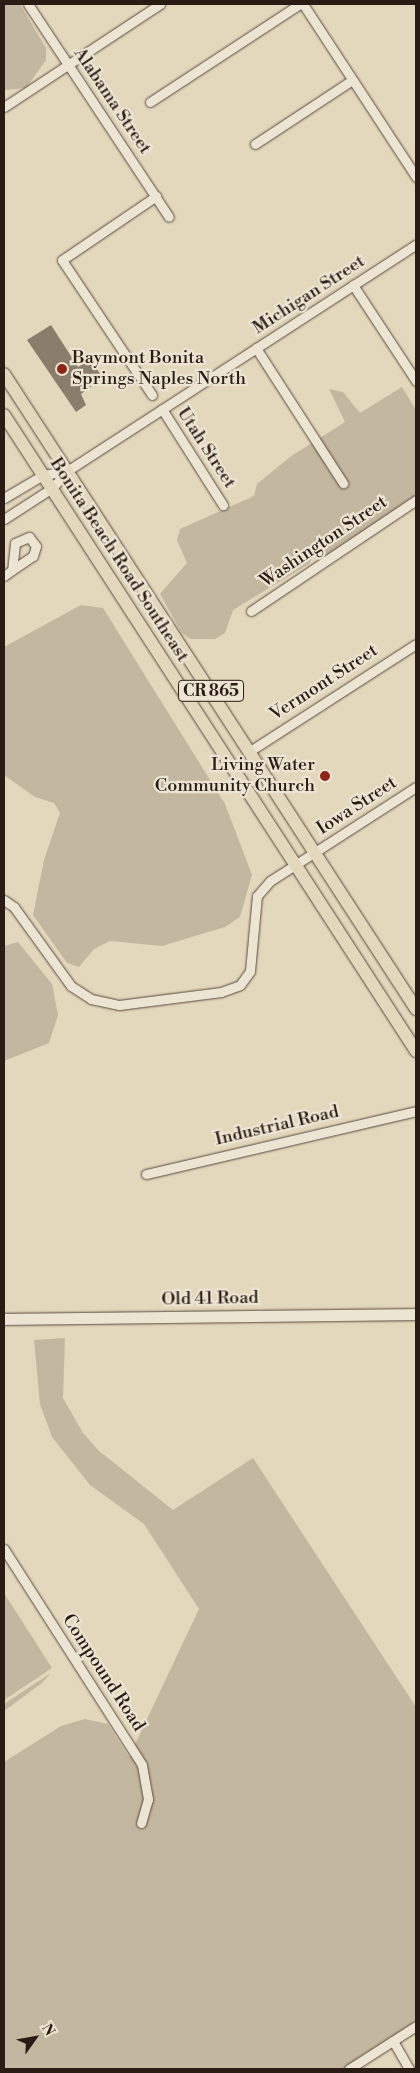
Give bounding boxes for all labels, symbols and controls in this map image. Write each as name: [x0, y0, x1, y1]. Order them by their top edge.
street label: Alabama Street: [68, 44, 156, 158]
street label: Michigan Street: [249, 251, 369, 339]
place label: Baymont Bonita Springs Naples North: [72, 348, 246, 390]
marker: Baymont Bonita Springs Naples North: [56, 363, 68, 375]
street label: Utah Street: [172, 404, 240, 492]
street label: Bonita Beach Road Southeast: [45, 454, 193, 666]
street label: Washington Street: [256, 492, 392, 592]
street label: Vermont Street: [266, 640, 382, 726]
road number: CR 865: [177, 678, 245, 704]
place label: Living Water Community Church: [155, 755, 315, 798]
marker: Living Water Community Church: [319, 770, 331, 782]
street label: Iowa Street: [313, 772, 401, 840]
street label: Industrial Road: [213, 1101, 341, 1151]
street label: Old 41 Road: [161, 1287, 259, 1311]
street label: Compound Road: [57, 1610, 149, 1736]
north arrow: [10, 2013, 60, 2063]
text: N: [37, 2021, 58, 2040]

